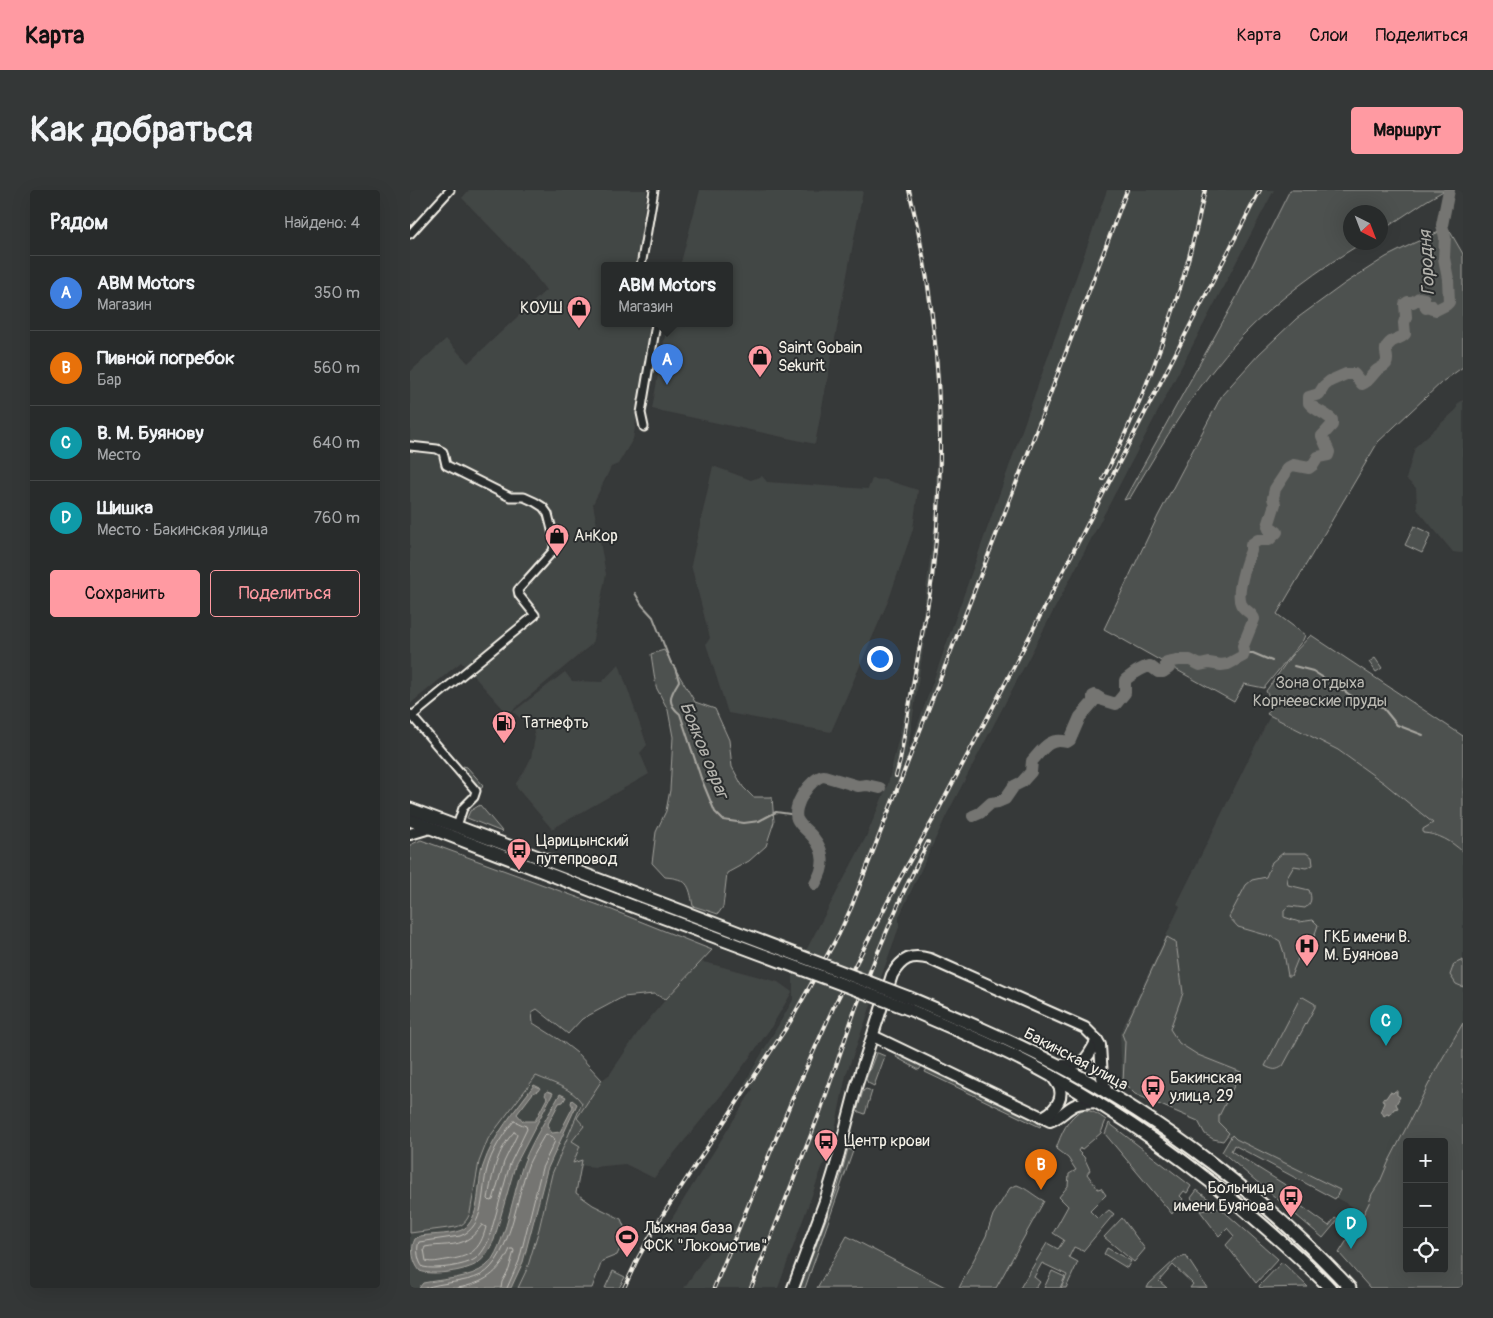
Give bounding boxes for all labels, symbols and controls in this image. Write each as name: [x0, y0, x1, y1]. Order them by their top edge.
text: Карта: [25, 21, 84, 50]
text: Карта: [1237, 24, 1281, 47]
text: Слои: [1309, 24, 1347, 47]
text: Поделиться: [1375, 24, 1468, 47]
button: Маршрут: [1351, 107, 1463, 154]
text: Как добраться: [30, 108, 253, 152]
north arrow: [1343, 205, 1388, 250]
text: Рядом: [50, 209, 108, 236]
text: Найдено: 4: [284, 213, 360, 233]
water label: Городня: [1414, 229, 1440, 296]
popup: [601, 262, 733, 327]
text: ABM Motors: [97, 271, 194, 295]
text: ABM Motors: [618, 273, 716, 297]
text: A: [61, 283, 71, 303]
text: 350 m: [314, 283, 360, 303]
text: Магазин: [97, 295, 152, 315]
shop icon: КОУШ: [566, 295, 592, 329]
text: Магазин: [618, 297, 673, 317]
place label: КОУШ: [520, 298, 562, 318]
place label: Saint Gobain Sekurit: [778, 338, 863, 376]
pin: A: [651, 344, 683, 385]
shop icon: Saint Gobain Sekurit: [747, 344, 773, 378]
text: Пивной погребок: [97, 346, 235, 370]
text: B: [61, 358, 71, 378]
text: 560 m: [313, 358, 360, 378]
text: Бар: [97, 370, 122, 390]
text: В. М. Буянову: [97, 421, 204, 445]
text: C: [61, 433, 71, 453]
text: 640 m: [313, 433, 360, 453]
text: Место: [97, 445, 141, 465]
text: Шишка: [97, 496, 153, 520]
text: D: [61, 508, 71, 528]
text: 760 m: [314, 508, 360, 528]
text: Место · Бакинская улица: [97, 520, 268, 540]
shop icon: АнКор: [544, 523, 570, 557]
place label: АнКор: [574, 526, 618, 546]
button: Сохранить: [50, 570, 200, 617]
button: Поделиться: [210, 570, 360, 617]
your location: [867, 646, 893, 672]
park label: Зона отдыха Корнеевские пруды: [1253, 673, 1387, 711]
water label: Бояков овраг: [674, 698, 735, 804]
fuel station icon: Татнефть: [491, 710, 517, 744]
place label: Татнефть: [522, 713, 589, 733]
place label: Царицынский путепровод: [536, 831, 629, 869]
bus stop icon: Царицынский путепровод: [506, 837, 532, 871]
place label: ГКБ имени В. М. Буянова: [1324, 927, 1411, 965]
hospital icon: ГКБ имени В. М. Буянова: [1294, 933, 1320, 967]
pin: C: [1370, 1005, 1402, 1046]
street label: Бакинская улица: [1021, 1023, 1131, 1095]
place label: Бакинская улица, 29: [1169, 1068, 1242, 1106]
bus stop icon: Бакинская улица, 29: [1140, 1074, 1166, 1108]
bus stop icon: Центр крови: [813, 1128, 839, 1162]
place label: Центр крови: [844, 1131, 930, 1151]
map controls: [1403, 1138, 1448, 1273]
button: +: [1403, 1138, 1448, 1183]
pin: B: [1025, 1149, 1057, 1190]
place label: Больница имени Буянова: [1174, 1178, 1274, 1216]
button: −: [1403, 1183, 1448, 1228]
bus stop icon: Больница имени Буянова: [1278, 1184, 1304, 1218]
pin: D: [1335, 1208, 1367, 1249]
place label: Лыжная база ФСК "Локомотив": [643, 1218, 767, 1256]
sports icon: Лыжная база ФСК "Локомотив": [614, 1224, 640, 1258]
button: locate: [1403, 1228, 1448, 1273]

